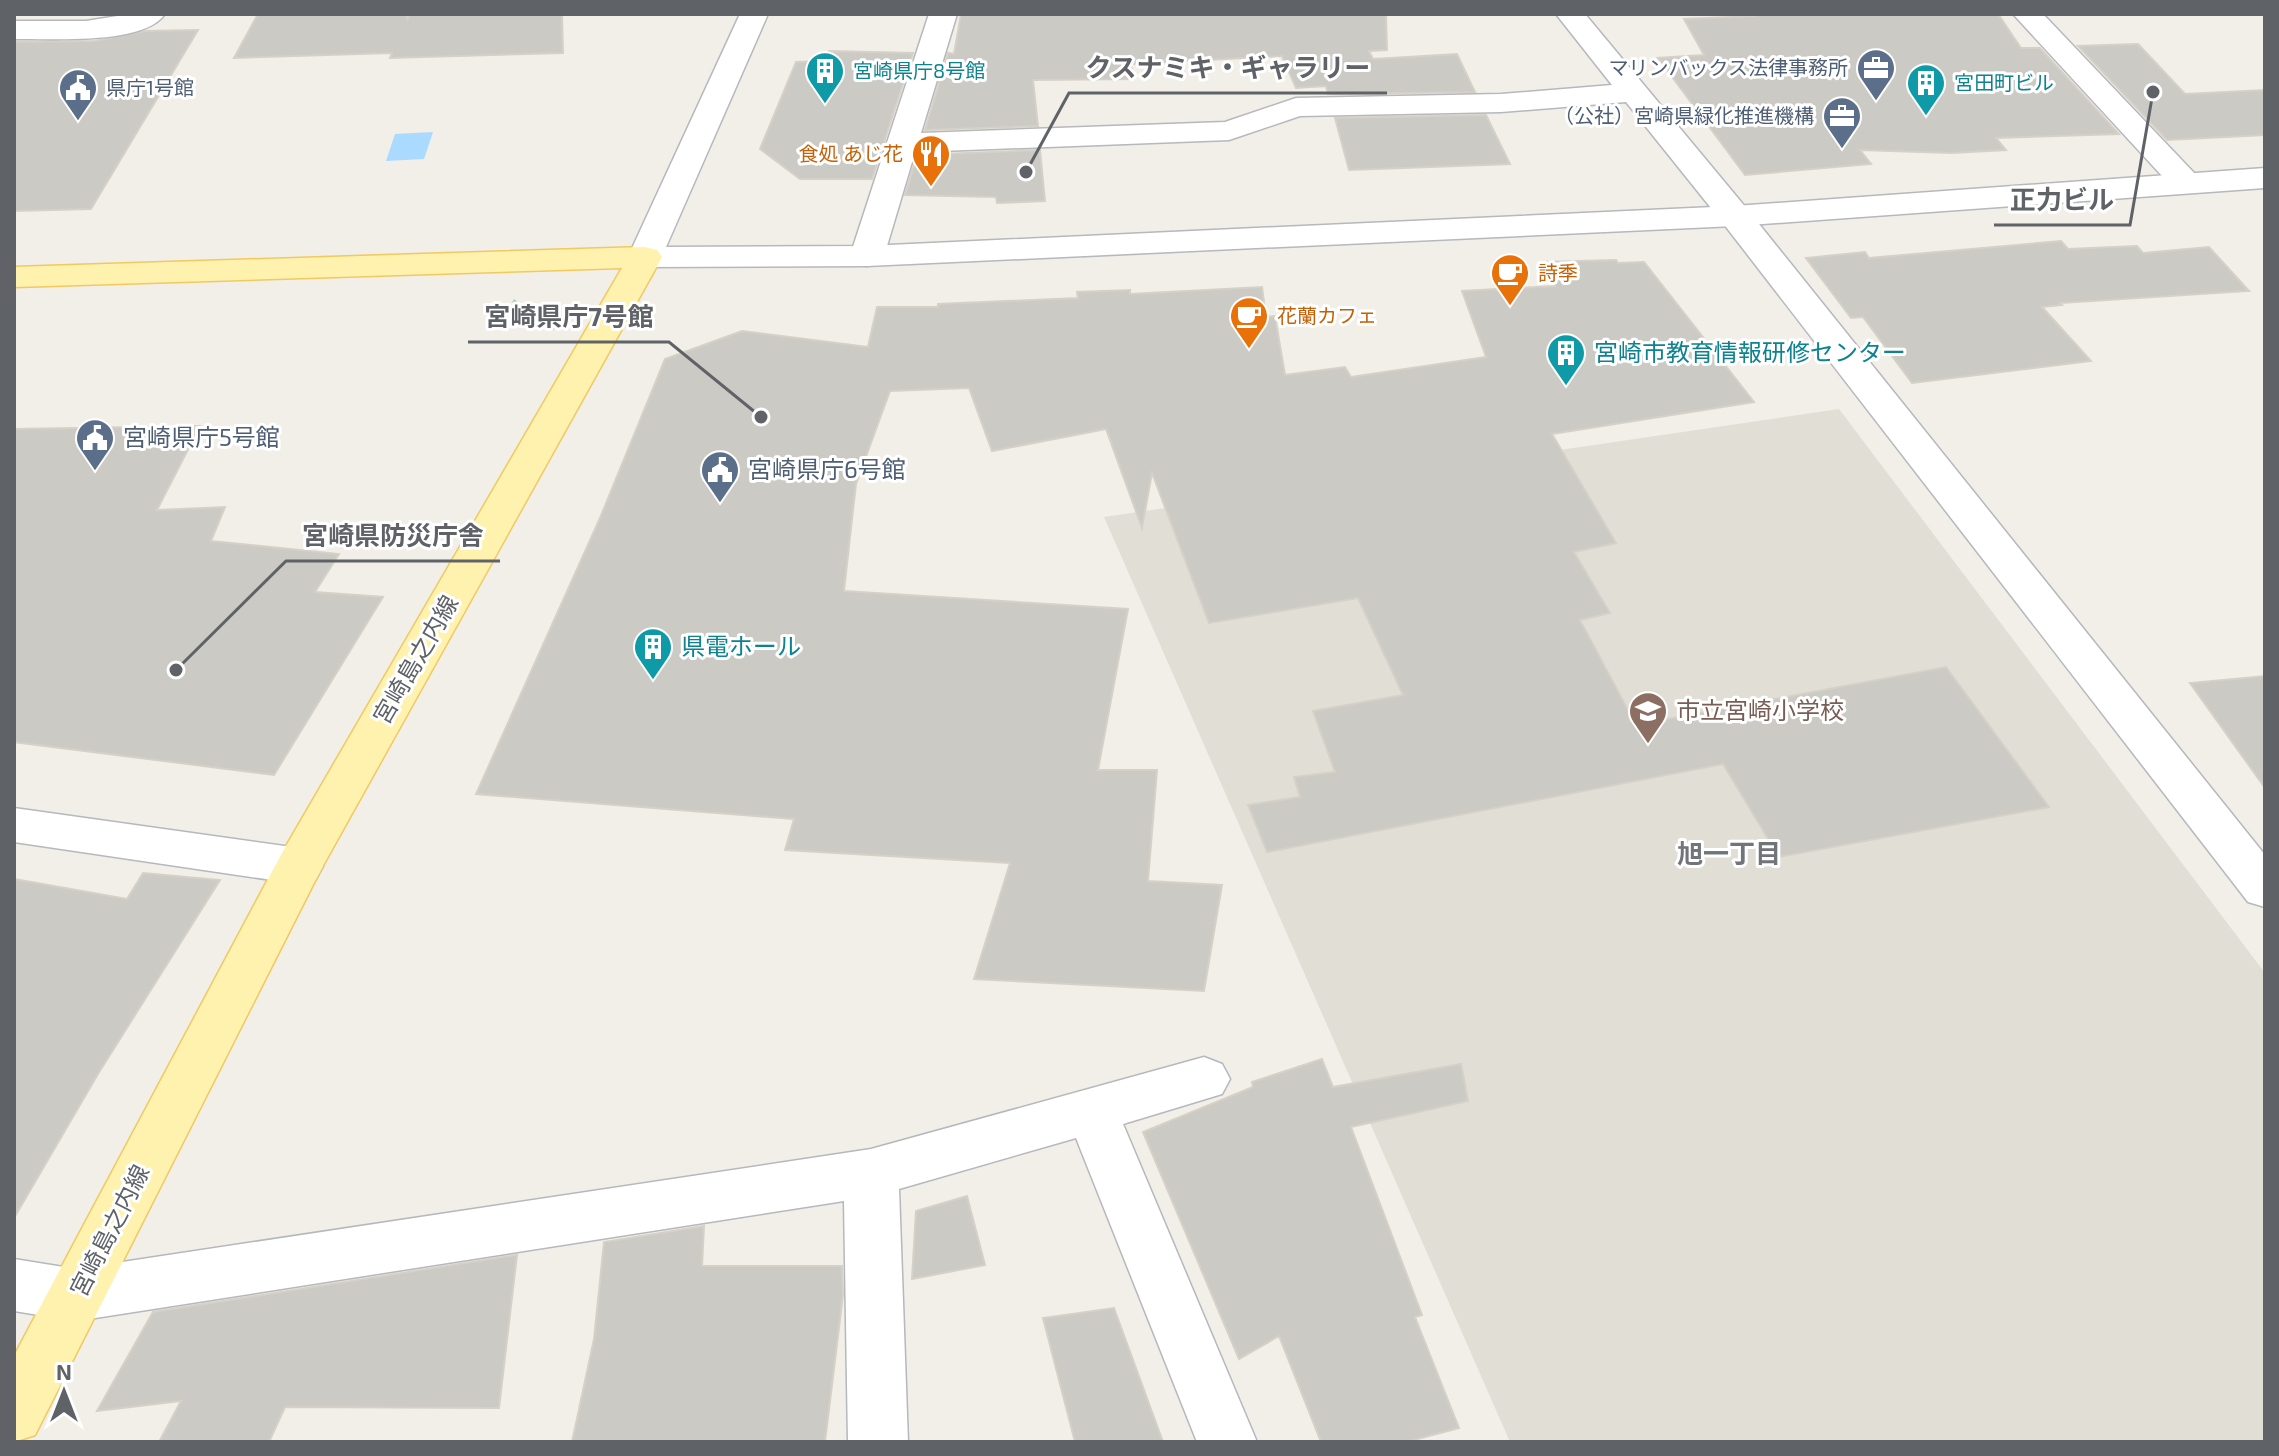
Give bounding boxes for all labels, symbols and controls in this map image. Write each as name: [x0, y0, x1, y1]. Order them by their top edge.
callout: クスナミキ・ギャラリー: [1069, 43, 1387, 93]
office icon: マリンバックス法律事務所: [1855, 47, 1897, 102]
building icon: 宮崎県庁8号館: [804, 50, 846, 105]
text: クスナミキ・ギャラリー: [1085, 51, 1371, 82]
place label: マリンバックス法律事務所: [1609, 55, 1848, 79]
place label: 宮崎県庁8号館: [853, 58, 985, 82]
building icon: 宮田町ビル: [1905, 62, 1947, 117]
public building icon: 県庁1号館: [57, 67, 99, 122]
place label: 宮田町ビル: [1954, 70, 2054, 94]
place label: 県庁1号館: [106, 75, 194, 99]
office icon: （公社）宮崎県緑化推進機構: [1821, 95, 1863, 150]
place label: （公社）宮崎県緑化推進機構: [1554, 103, 1814, 127]
restaurant icon: 食処 あじ花: [910, 133, 952, 188]
place label: 食処 あじ花: [799, 141, 903, 165]
callout: 正力ビル: [1994, 175, 2130, 225]
text: 正力ビル: [2010, 183, 2114, 214]
cafe icon: 詩季: [1489, 252, 1531, 307]
place label: 詩季: [1538, 260, 1578, 284]
callout: 宮崎県庁7号館: [468, 292, 669, 342]
cafe icon: 花蘭カフェ: [1228, 295, 1270, 350]
text: 宮崎県庁7号館: [484, 300, 654, 331]
place label: 花蘭カフェ: [1277, 303, 1377, 327]
building icon: 宮崎市教育情報研修センター: [1545, 332, 1587, 387]
place label: 宮崎市教育情報研修センター: [1594, 337, 1906, 366]
public building icon: 宮崎県庁5号館: [74, 417, 116, 472]
place label: 宮崎県庁5号館: [123, 422, 280, 451]
public building icon: 宮崎県庁6号館: [699, 449, 741, 504]
place label: 宮崎県庁6号館: [748, 454, 906, 483]
callout: 宮崎県防災庁舎: [286, 511, 500, 561]
text: 宮崎県防災庁舎: [302, 519, 484, 550]
street label: 宮崎島之内線: [366, 590, 463, 729]
building icon: 県電ホール: [632, 626, 674, 681]
place label: 県電ホール: [681, 631, 801, 660]
school or university icon: 市立宮崎小学校: [1627, 690, 1669, 745]
place label: 市立宮崎小学校: [1676, 695, 1844, 724]
district label: 旭一丁目: [1677, 837, 1781, 868]
street label: 宮崎島之内線: [63, 1160, 154, 1301]
north arrow: [24, 1352, 104, 1432]
text: N: [56, 1358, 72, 1384]

